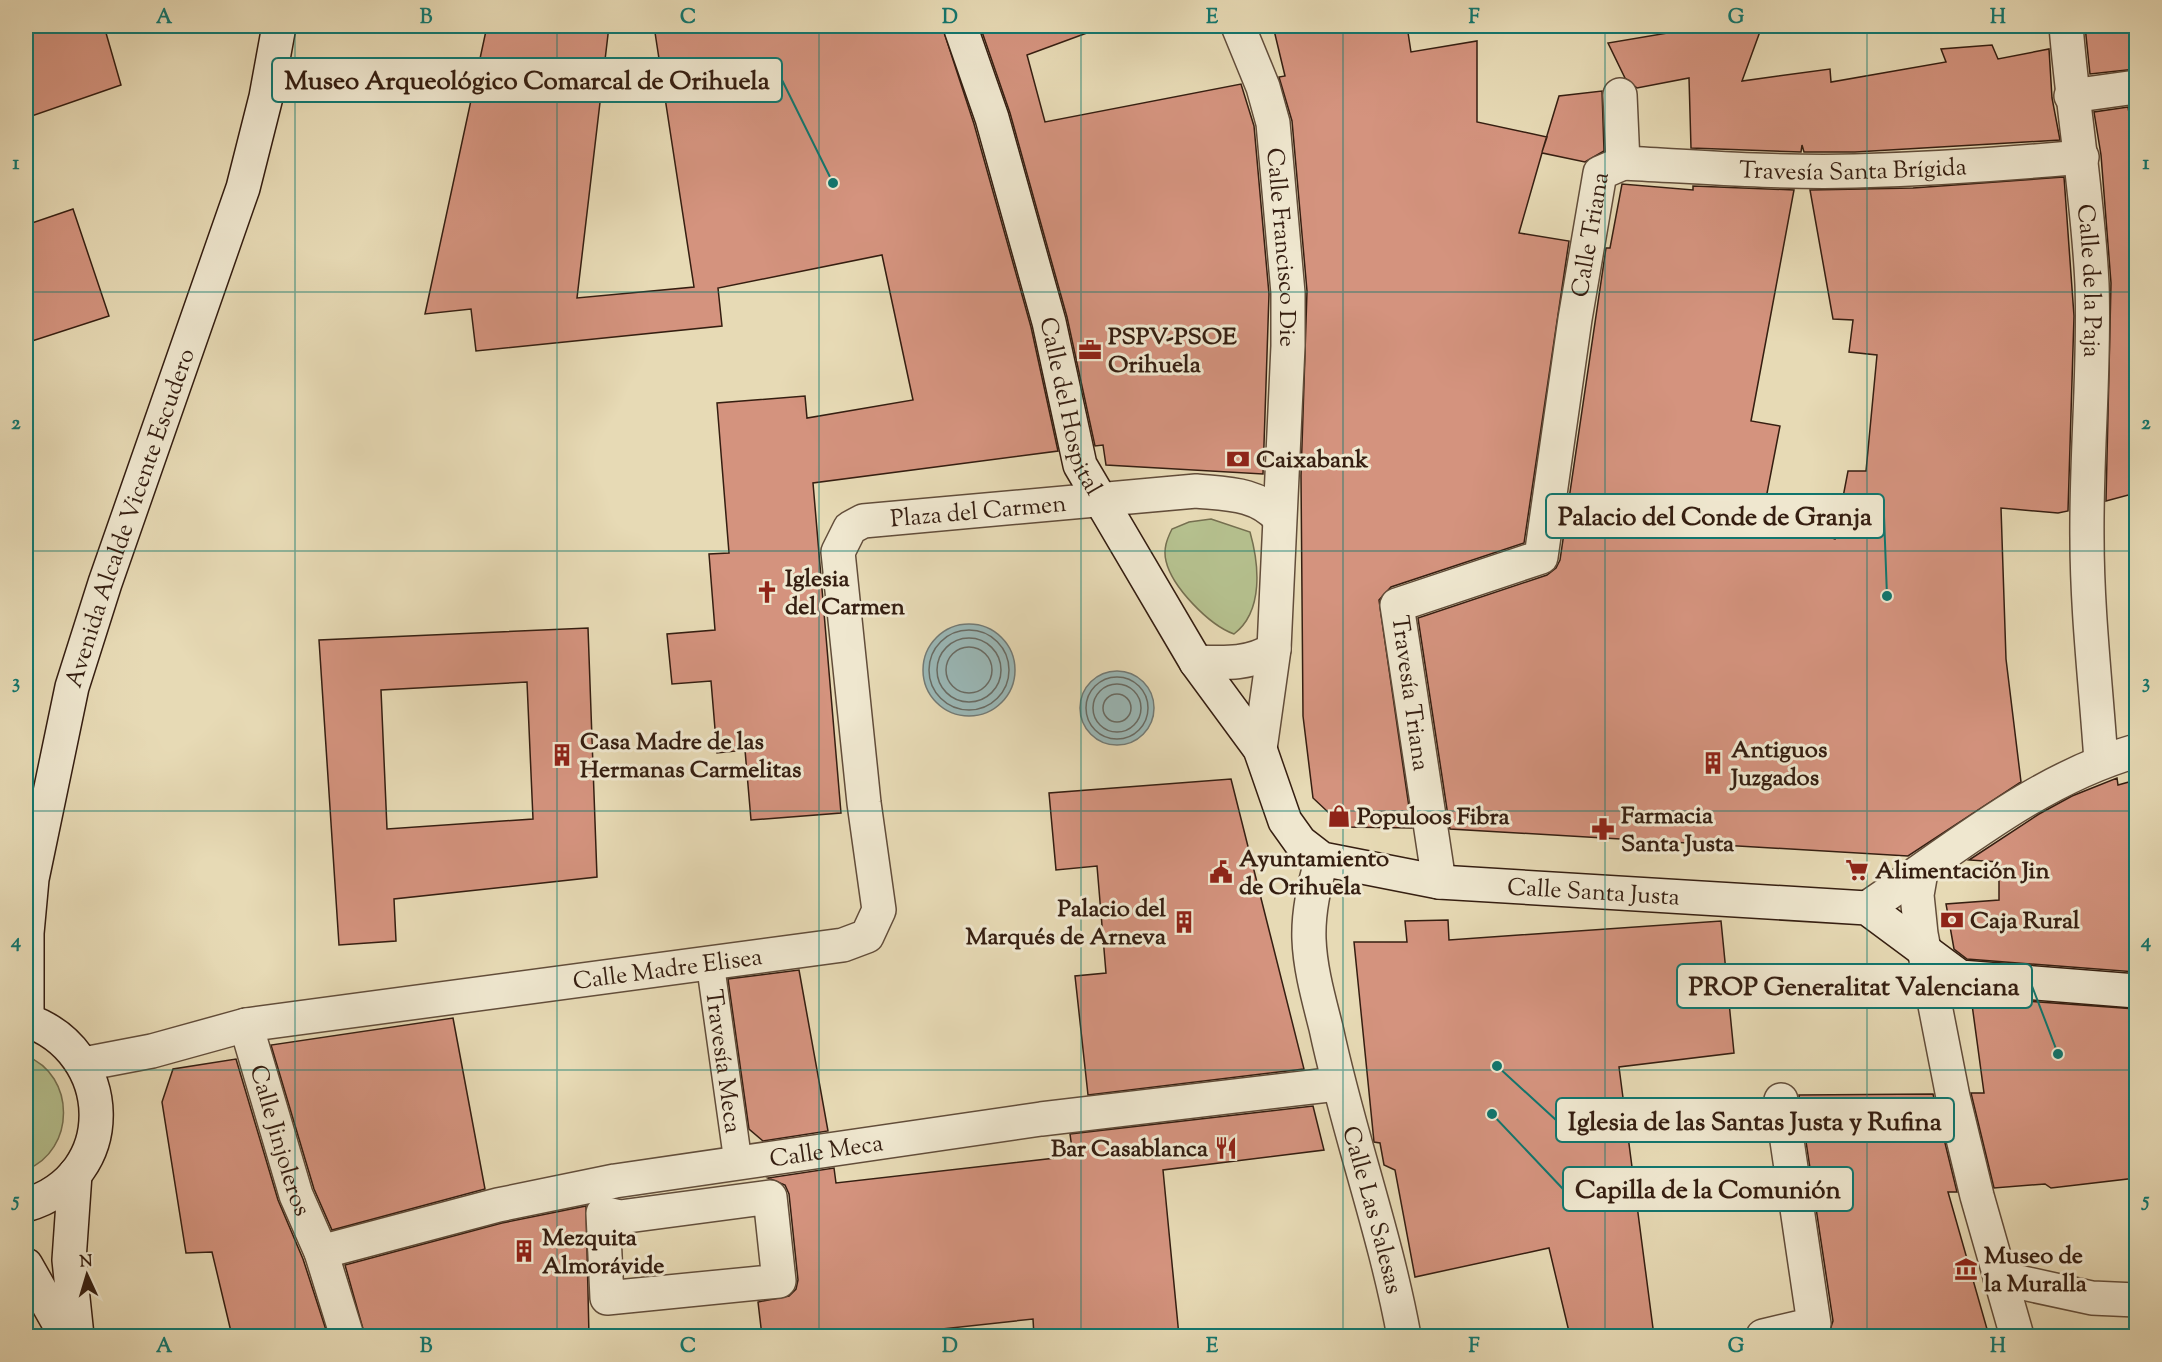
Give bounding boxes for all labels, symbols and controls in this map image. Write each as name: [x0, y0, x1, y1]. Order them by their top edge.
text: A: [156, 4, 173, 33]
text: B: [420, 4, 433, 33]
text: C: [680, 4, 696, 33]
text: D: [942, 4, 958, 33]
text: E: [1206, 4, 1219, 33]
text: F: [1468, 4, 1480, 33]
text: G: [1728, 4, 1745, 33]
text: H: [1990, 4, 2006, 33]
callout: Museo Arqueológico Comarcal de Orihuela: [272, 58, 782, 102]
text: Museo Arqueológico Comarcal de Orihuela: [284, 64, 770, 101]
street label: Calle Francisco Die: [1256, 146, 1303, 347]
text: 1: [13, 150, 20, 179]
text: 1: [2143, 150, 2150, 179]
street label: Travesía Santa Brígida: [1738, 151, 1968, 190]
street label: Calle Triana: [1564, 170, 1619, 300]
street label: Calle de la Paja: [2067, 202, 2108, 358]
street label: Calle del Hospital: [1029, 314, 1109, 503]
place label: PSPV-PSOE Orihuela: [1108, 321, 1237, 383]
office icon: PSPV-PSOE Orihuela: [1077, 337, 1103, 363]
street label: Avenida Alcalde Vicente Escudero: [58, 344, 205, 692]
text: 2: [11, 410, 21, 439]
text: 2: [2141, 410, 2151, 439]
place label: Caixabank: [1256, 444, 1369, 478]
bank icon: Caixabank: [1225, 446, 1251, 472]
street label: Plaza del Carmen: [889, 488, 1068, 537]
callout: Palacio del Conde de Granja: [1546, 494, 1884, 538]
text: Palacio del Conde de Granja: [1558, 500, 1872, 537]
place label: Iglesia del Carmen: [785, 563, 906, 625]
church icon: Iglesia del Carmen: [754, 579, 780, 605]
street label: Travesía Triana: [1381, 613, 1437, 773]
text: 3: [12, 669, 20, 698]
text: 3: [2142, 669, 2150, 698]
place label: Casa Madre de las Hermanas Carmelitas: [580, 726, 801, 788]
place label: Antiguos Juzgados: [1729, 734, 1827, 796]
building icon: Casa Madre de las Hermanas Carmelitas: [549, 742, 575, 768]
building icon: Antiguos Juzgados: [1700, 750, 1726, 776]
place label: Farmacia Santa Justa: [1621, 800, 1735, 862]
place label: Populoos Fibra: [1357, 801, 1510, 835]
shop icon: Populoos Fibra: [1326, 803, 1352, 829]
pharmacy icon: Farmacia Santa Justa: [1590, 816, 1616, 842]
place label: Ayuntamiento de Orihuela: [1239, 843, 1389, 905]
place label: Alimentación Jin: [1875, 855, 2050, 889]
supermarket icon: Alimentación Jin: [1844, 857, 1870, 883]
public building icon: Ayuntamiento de Orihuela: [1208, 859, 1234, 885]
street label: Calle Santa Justa: [1506, 871, 1681, 916]
place label: Palacio del Marqués de Arneva: [965, 893, 1167, 955]
place label: Caja Rural: [1970, 905, 2080, 939]
bank icon: Caja Rural: [1939, 907, 1965, 933]
building icon: Palacio del Marqués de Arneva: [1171, 909, 1197, 935]
text: 4: [10, 928, 21, 957]
text: 4: [2140, 928, 2151, 957]
street label: Calle Madre Elisea: [571, 941, 765, 1000]
callout: PROP Generalitat Valenciana: [1677, 964, 2032, 1008]
text: PROP Generalitat Valenciana: [1689, 970, 2020, 1007]
street label: Travesía Meca: [695, 987, 749, 1135]
street label: Calle Jinjoleros: [240, 1061, 318, 1222]
callout: Iglesia de las Santas Justa y Rufina: [1556, 1098, 1954, 1142]
text: Iglesia de las Santas Justa y Rufina: [1568, 1105, 1942, 1142]
street label: Calle Las Salesas: [1332, 1122, 1410, 1297]
street label: Calle Meca: [767, 1127, 886, 1177]
place label: Bar Casablanca: [1051, 1133, 1209, 1167]
restaurant icon: Bar Casablanca: [1213, 1135, 1239, 1161]
callout: Capilla de la Comunión: [1563, 1167, 1853, 1211]
text: Capilla de la Comunión: [1575, 1173, 1842, 1210]
text: 5: [11, 1187, 20, 1216]
text: 5: [2141, 1187, 2150, 1216]
place label: Mezquita Almorávide: [542, 1222, 664, 1284]
building icon: Mezquita Almorávide: [511, 1238, 537, 1264]
place label: Museo de la Muralla: [1984, 1240, 2088, 1302]
north arrow: [57, 1245, 117, 1305]
text: N: [79, 1251, 94, 1274]
museum icon: Museo de la Muralla: [1953, 1256, 1979, 1282]
text: A: [156, 1333, 173, 1362]
text: B: [420, 1333, 433, 1362]
text: C: [680, 1333, 696, 1362]
text: D: [942, 1333, 958, 1362]
text: E: [1206, 1333, 1219, 1362]
text: F: [1468, 1333, 1480, 1362]
text: G: [1728, 1333, 1745, 1362]
text: H: [1990, 1333, 2006, 1362]

